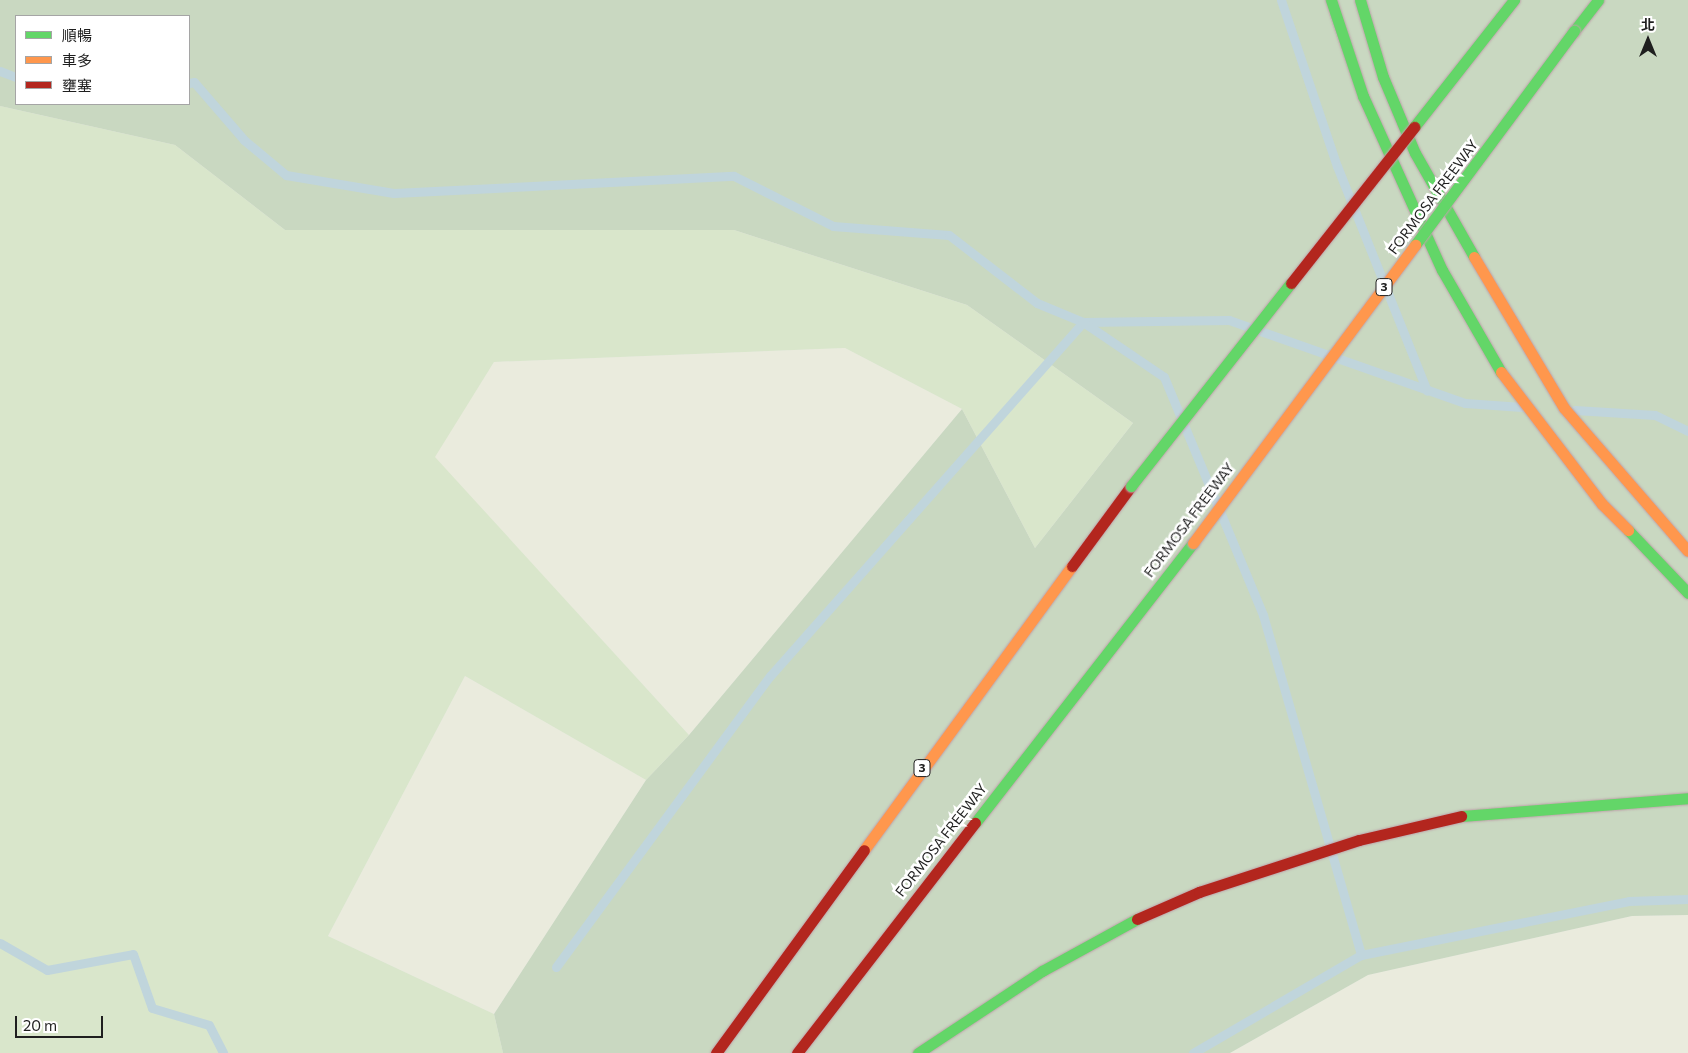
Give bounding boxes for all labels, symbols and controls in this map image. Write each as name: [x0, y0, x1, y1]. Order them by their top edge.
legend: [15, 15, 190, 105]
north arrow: [1623, 15, 1673, 65]
text: 北: [1641, 16, 1655, 33]
text: 順暢: [62, 26, 92, 44]
text: 車多: [62, 51, 92, 69]
text: 壅塞: [62, 76, 92, 94]
street label: FORMOSA FREEWAY: [1385, 137, 1481, 257]
road number: 3: [1375, 278, 1393, 296]
street label: FORMOSA FREEWAY: [1141, 460, 1237, 580]
road number: 3: [913, 758, 931, 778]
street label: FORMOSA FREEWAY: [892, 780, 990, 900]
scale bar: [18, 1006, 105, 1038]
text: 20 m: [23, 1016, 57, 1034]

